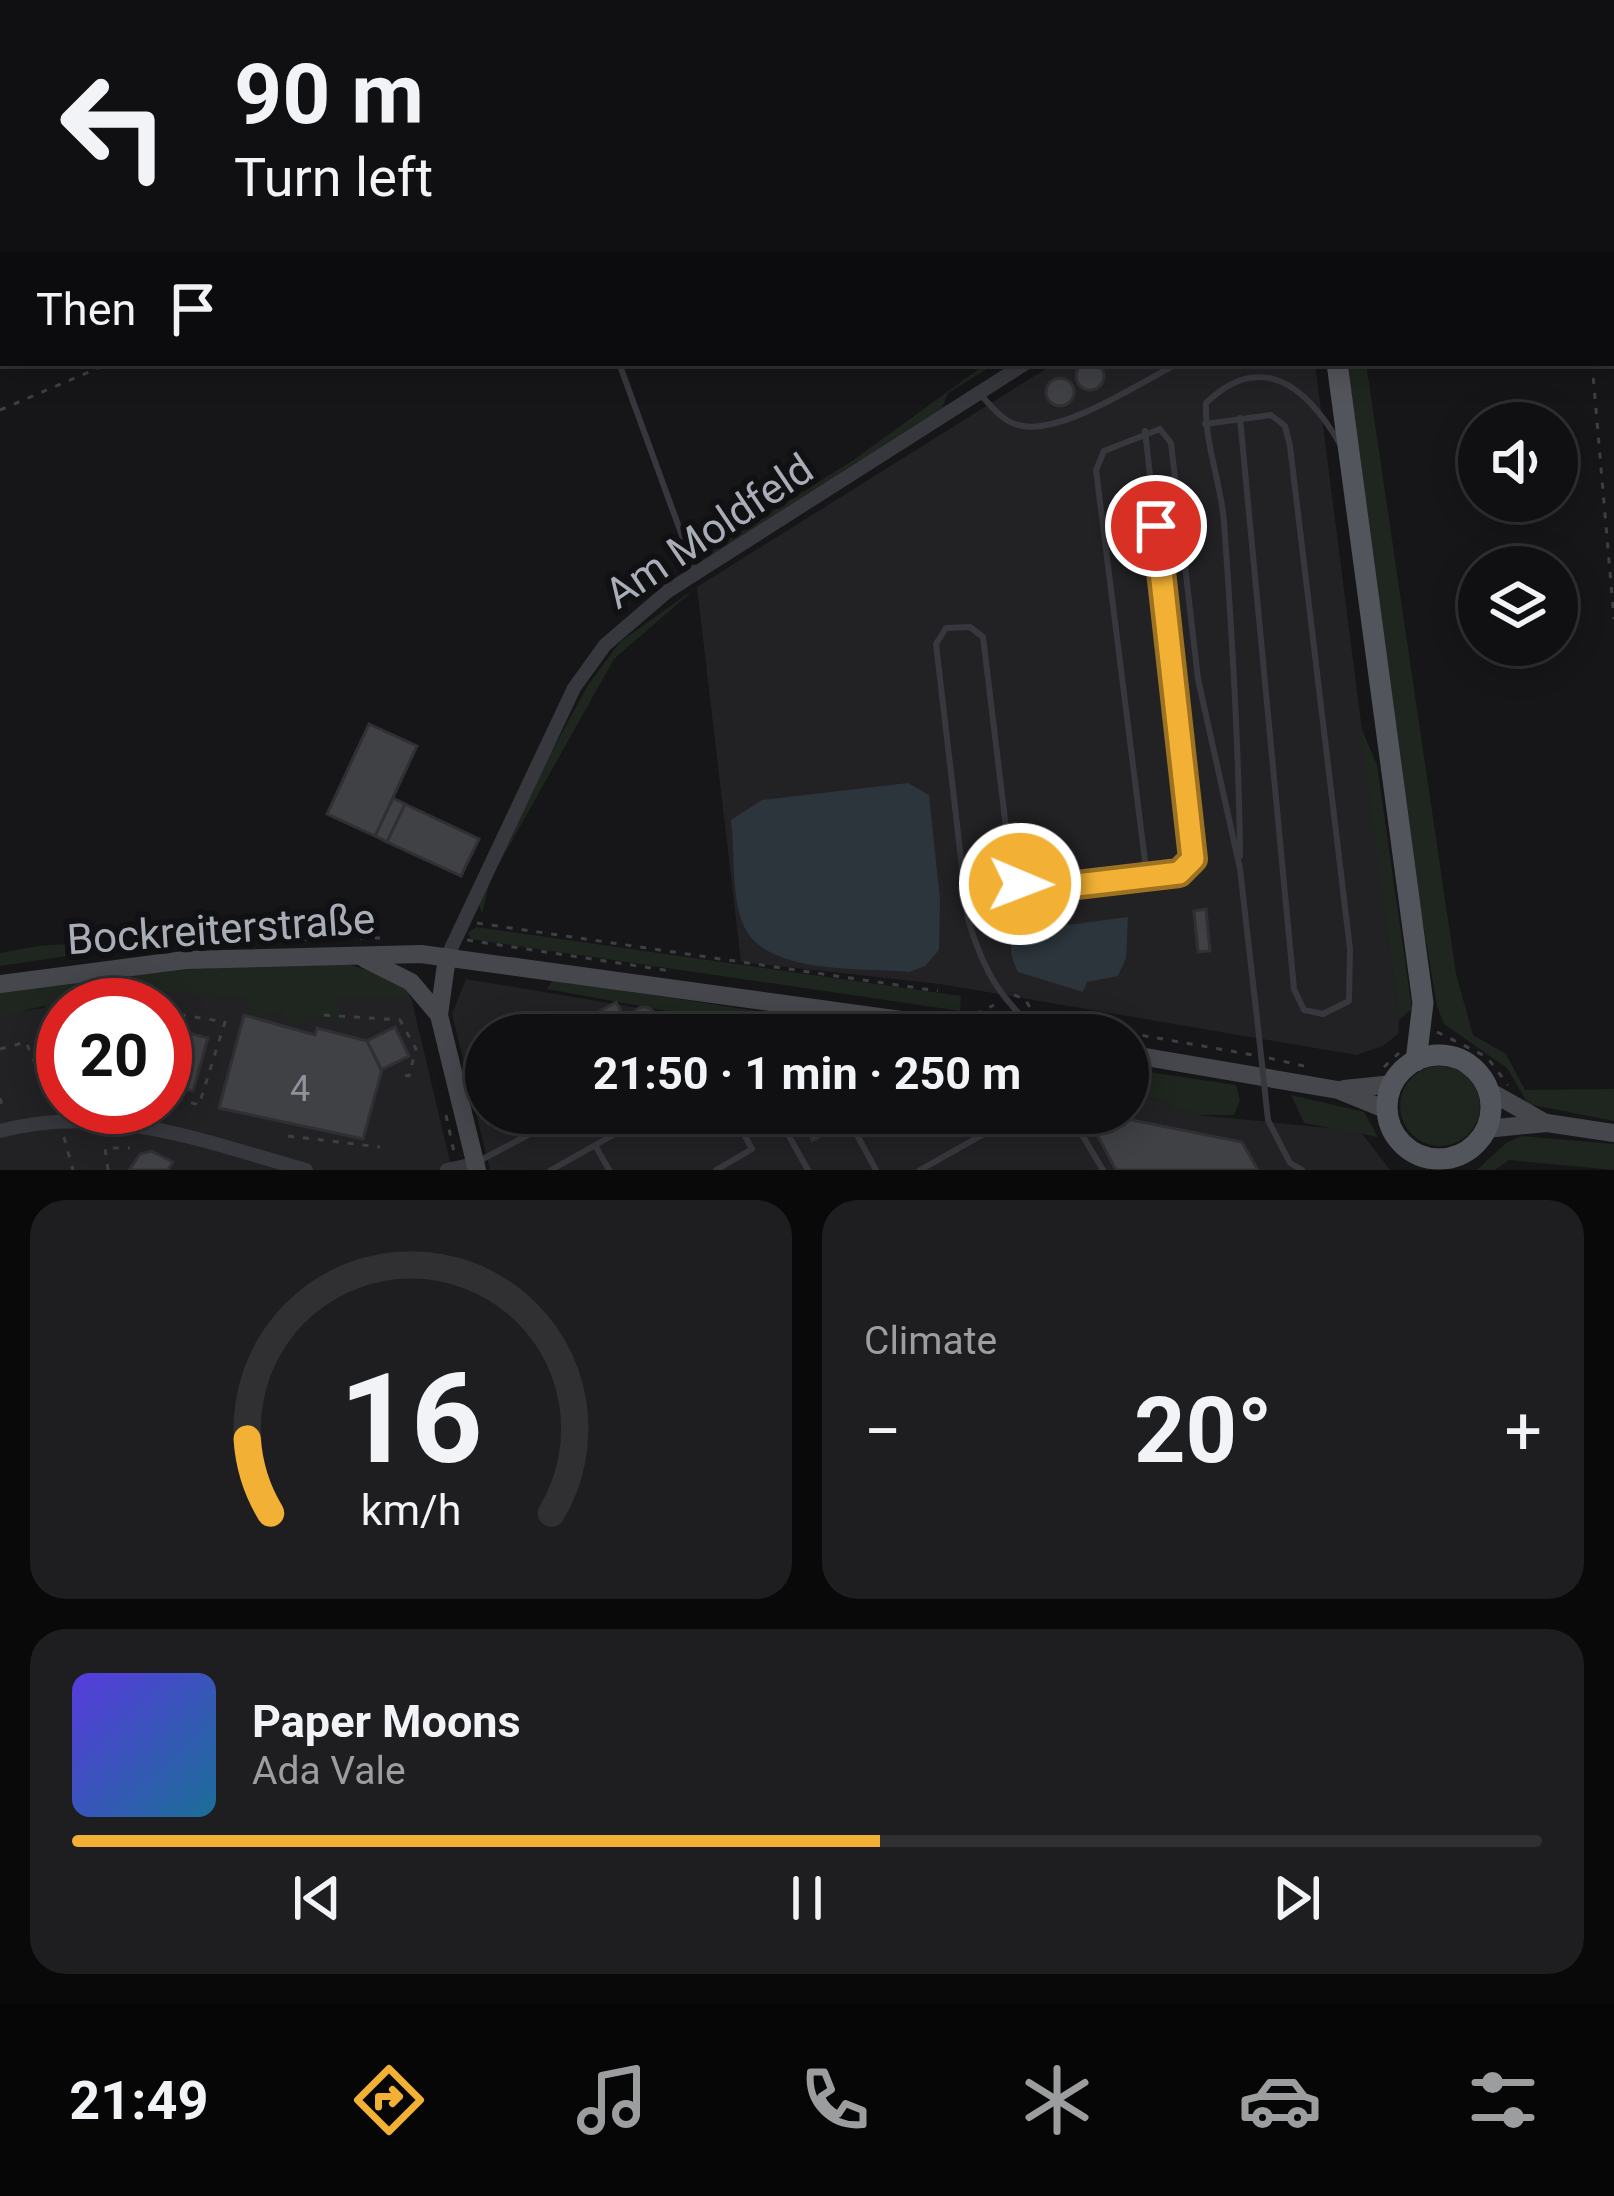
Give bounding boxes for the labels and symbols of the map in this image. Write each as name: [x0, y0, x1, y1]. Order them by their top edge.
street label: Am Moldfeld: [596, 444, 822, 618]
pin: [1105, 475, 1207, 577]
position arrow: [957, 821, 1083, 947]
street label: Bockreiterstraße: [65, 894, 377, 964]
speed limit sign: 20: [36, 978, 192, 1134]
house number: 4: [290, 1068, 310, 1110]

